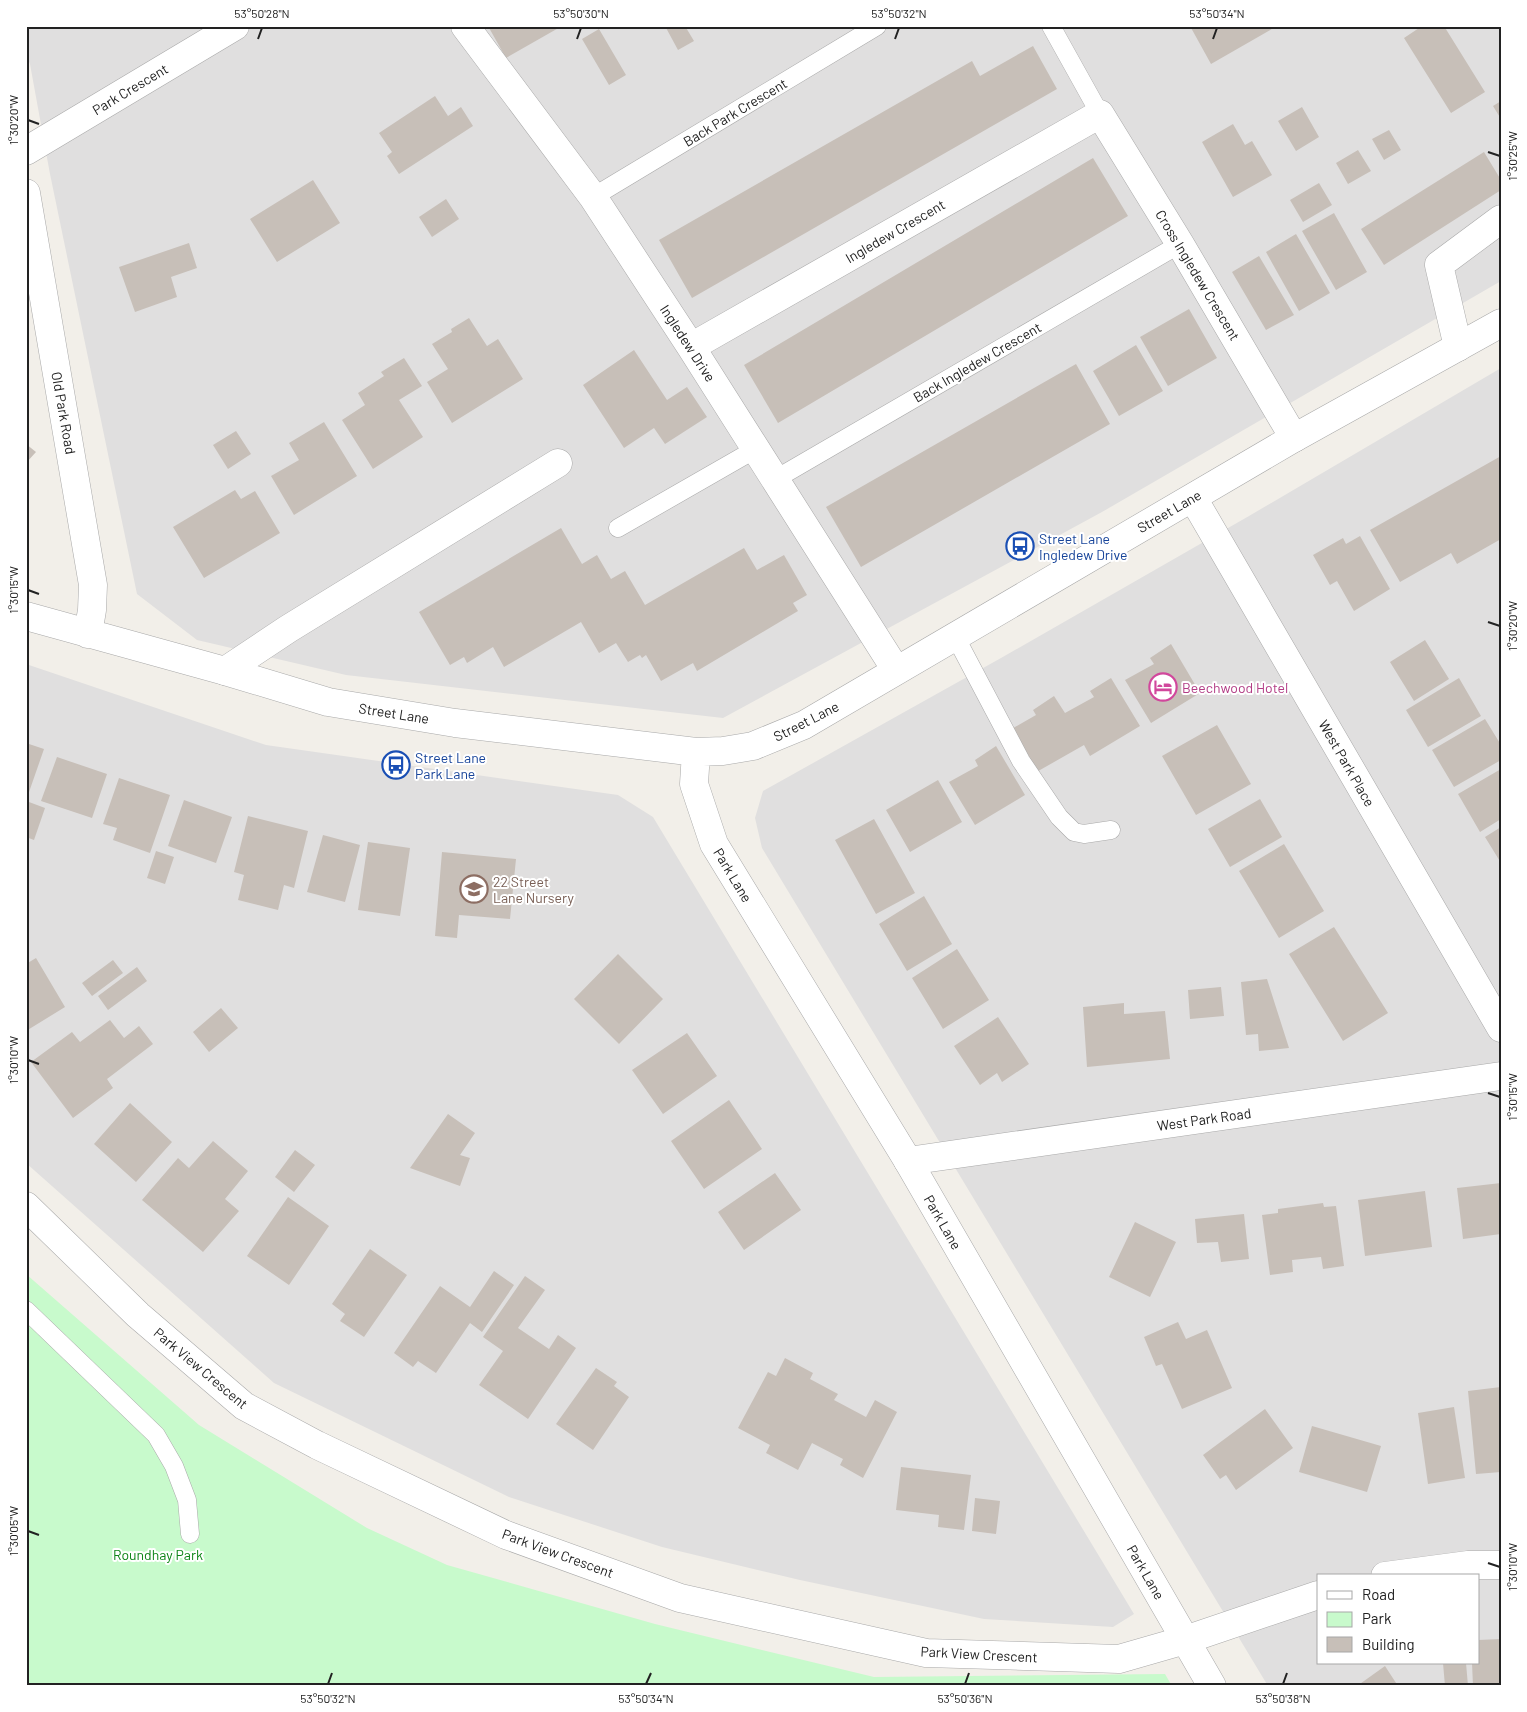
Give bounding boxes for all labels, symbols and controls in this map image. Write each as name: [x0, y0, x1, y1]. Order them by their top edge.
text: 53°50'28"N: [234, 6, 290, 20]
text: 53°50'30"N: [553, 6, 609, 20]
text: 53°50'32"N: [871, 6, 927, 20]
text: 53°50'34"N: [1189, 6, 1245, 20]
street label: Park Crescent: [89, 60, 171, 118]
street label: Back Park Crescent: [680, 74, 790, 150]
text: 1°30'20"W: [6, 94, 20, 145]
text: 1°30'25"W: [1505, 131, 1519, 181]
street label: Ingledew Crescent: [842, 196, 948, 266]
street label: Cross Ingledew Crescent: [1152, 207, 1244, 343]
street label: Ingledew Drive: [657, 301, 719, 385]
street label: Back Ingledew Crescent: [910, 318, 1044, 406]
street label: Old Park Road: [48, 370, 80, 456]
street label: Street Lane: [1134, 486, 1204, 536]
place label: Street Lane Ingledew Drive: [1039, 530, 1127, 563]
bus stop icon: Street Lane Ingledew Drive: [1005, 531, 1035, 561]
text: 1°30'15"W: [6, 566, 20, 614]
text: 1°30'20"W: [1505, 600, 1519, 651]
hotel icon: Beechwood Hotel: [1148, 672, 1178, 702]
place label: Beechwood Hotel: [1182, 679, 1288, 696]
street label: Street Lane: [770, 697, 842, 745]
street label: Street Lane: [358, 699, 430, 727]
street label: West Park Place: [1315, 717, 1379, 809]
place label: Street Lane Park Lane: [415, 749, 486, 782]
bus stop icon: Street Lane Park Lane: [381, 750, 411, 780]
street label: Park Lane: [710, 845, 756, 905]
place label: 22 Street Lane Nursery: [493, 873, 575, 906]
school or university icon: 22 Street Lane Nursery: [459, 874, 489, 904]
text: 1°30'10"W: [6, 1036, 20, 1084]
text: 1°30'15"W: [1505, 1073, 1519, 1121]
street label: West Park Road: [1156, 1104, 1252, 1134]
street label: Park Lane: [921, 1192, 965, 1252]
street label: Park View Crescent: [151, 1324, 251, 1412]
text: 1°30'05"W: [6, 1506, 20, 1556]
street label: Park View Crescent: [500, 1525, 616, 1581]
street label: Park Lane: [1124, 1542, 1168, 1602]
text: 1°30'10"W: [1505, 1543, 1519, 1591]
park label: Roundhay Park: [113, 1546, 203, 1563]
legend: [1317, 1574, 1480, 1664]
text: Road: [1362, 1585, 1395, 1603]
text: Park: [1362, 1609, 1392, 1627]
text: Building: [1362, 1635, 1415, 1653]
street label: Park View Crescent: [920, 1642, 1038, 1666]
text: 53°50'32"N: [300, 1691, 356, 1705]
text: 53°50'34"N: [618, 1691, 674, 1705]
text: 53°50'36"N: [937, 1691, 993, 1705]
text: 53°50'38"N: [1255, 1691, 1311, 1705]

